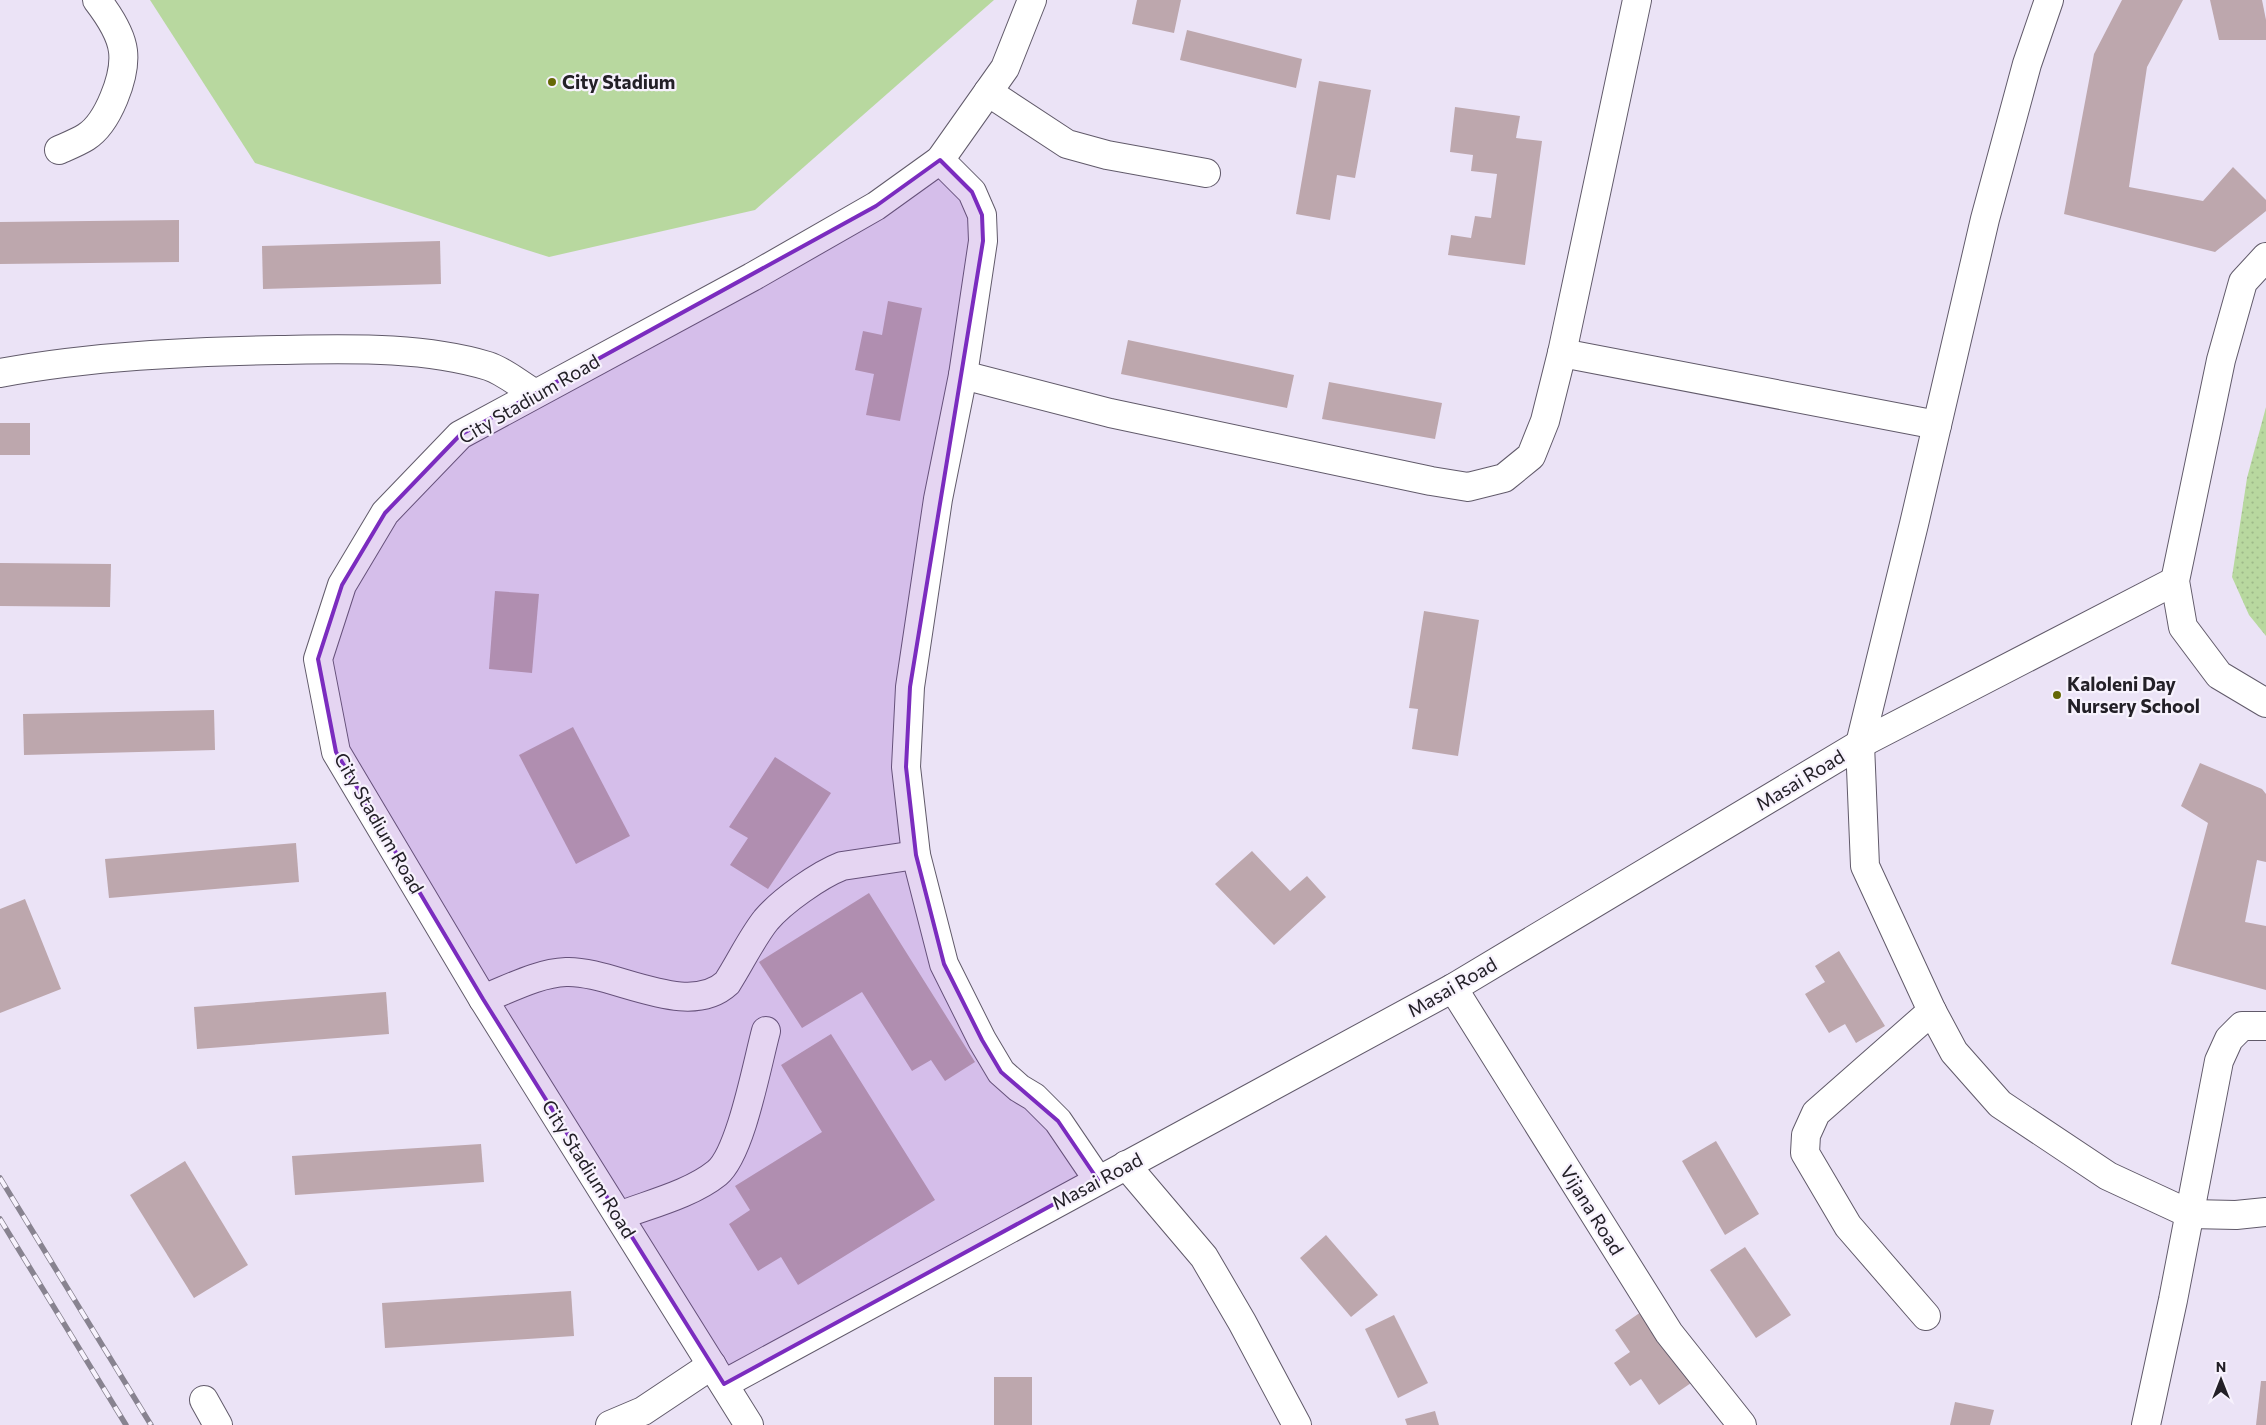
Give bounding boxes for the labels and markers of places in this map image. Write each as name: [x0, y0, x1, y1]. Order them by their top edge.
place label: City Stadium: [562, 70, 675, 93]
marker: City Stadium: [546, 76, 558, 88]
place label: Kaloleni Day Nursery School: [2067, 672, 2200, 717]
marker: Kaloleni Day Nursery School: [2051, 689, 2063, 701]

